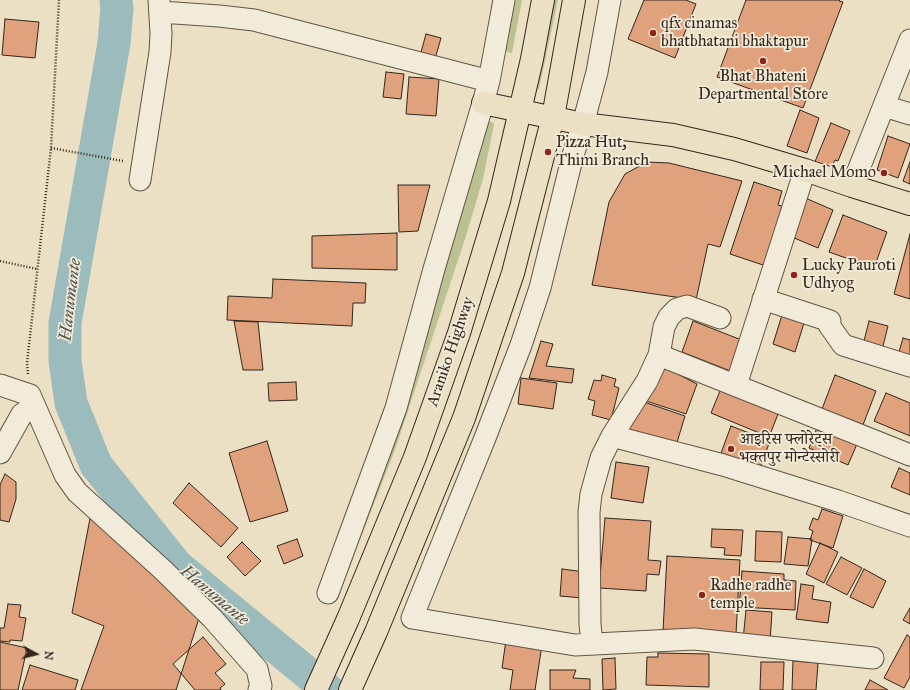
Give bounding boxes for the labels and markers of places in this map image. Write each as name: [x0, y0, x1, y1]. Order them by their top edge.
place label: qfx cinamas bhatbhatani bhaktapur: [661, 14, 808, 52]
marker: qfx cinamas bhatbhatani bhaktapur: [648, 28, 658, 38]
marker: Bhat Bhateni Departmental Store: [758, 56, 768, 66]
place label: Bhat Bhateni Departmental Store: [698, 67, 828, 105]
place label: Pizza Hut, Thimi Branch: [556, 133, 649, 171]
marker: Pizza Hut, Thimi Branch: [543, 147, 553, 157]
place label: Michael Momo: [772, 163, 876, 183]
marker: Michael Momo: [879, 168, 889, 178]
place label: Lucky Pauroti Udhyog: [802, 256, 896, 294]
marker: Lucky Pauroti Udhyog: [789, 270, 799, 280]
place label: आइरिस फ्लोरेट्स भक्तपुर मोन्टेस्सोरी: [739, 430, 839, 468]
marker: आइरिस फ्लोरेट्स भक्तपुर मोन्टेस्सोरी: [726, 444, 736, 454]
place label: Radhe radhe temple: [710, 576, 791, 614]
marker: Radhe radhe temple: [697, 590, 707, 600]

